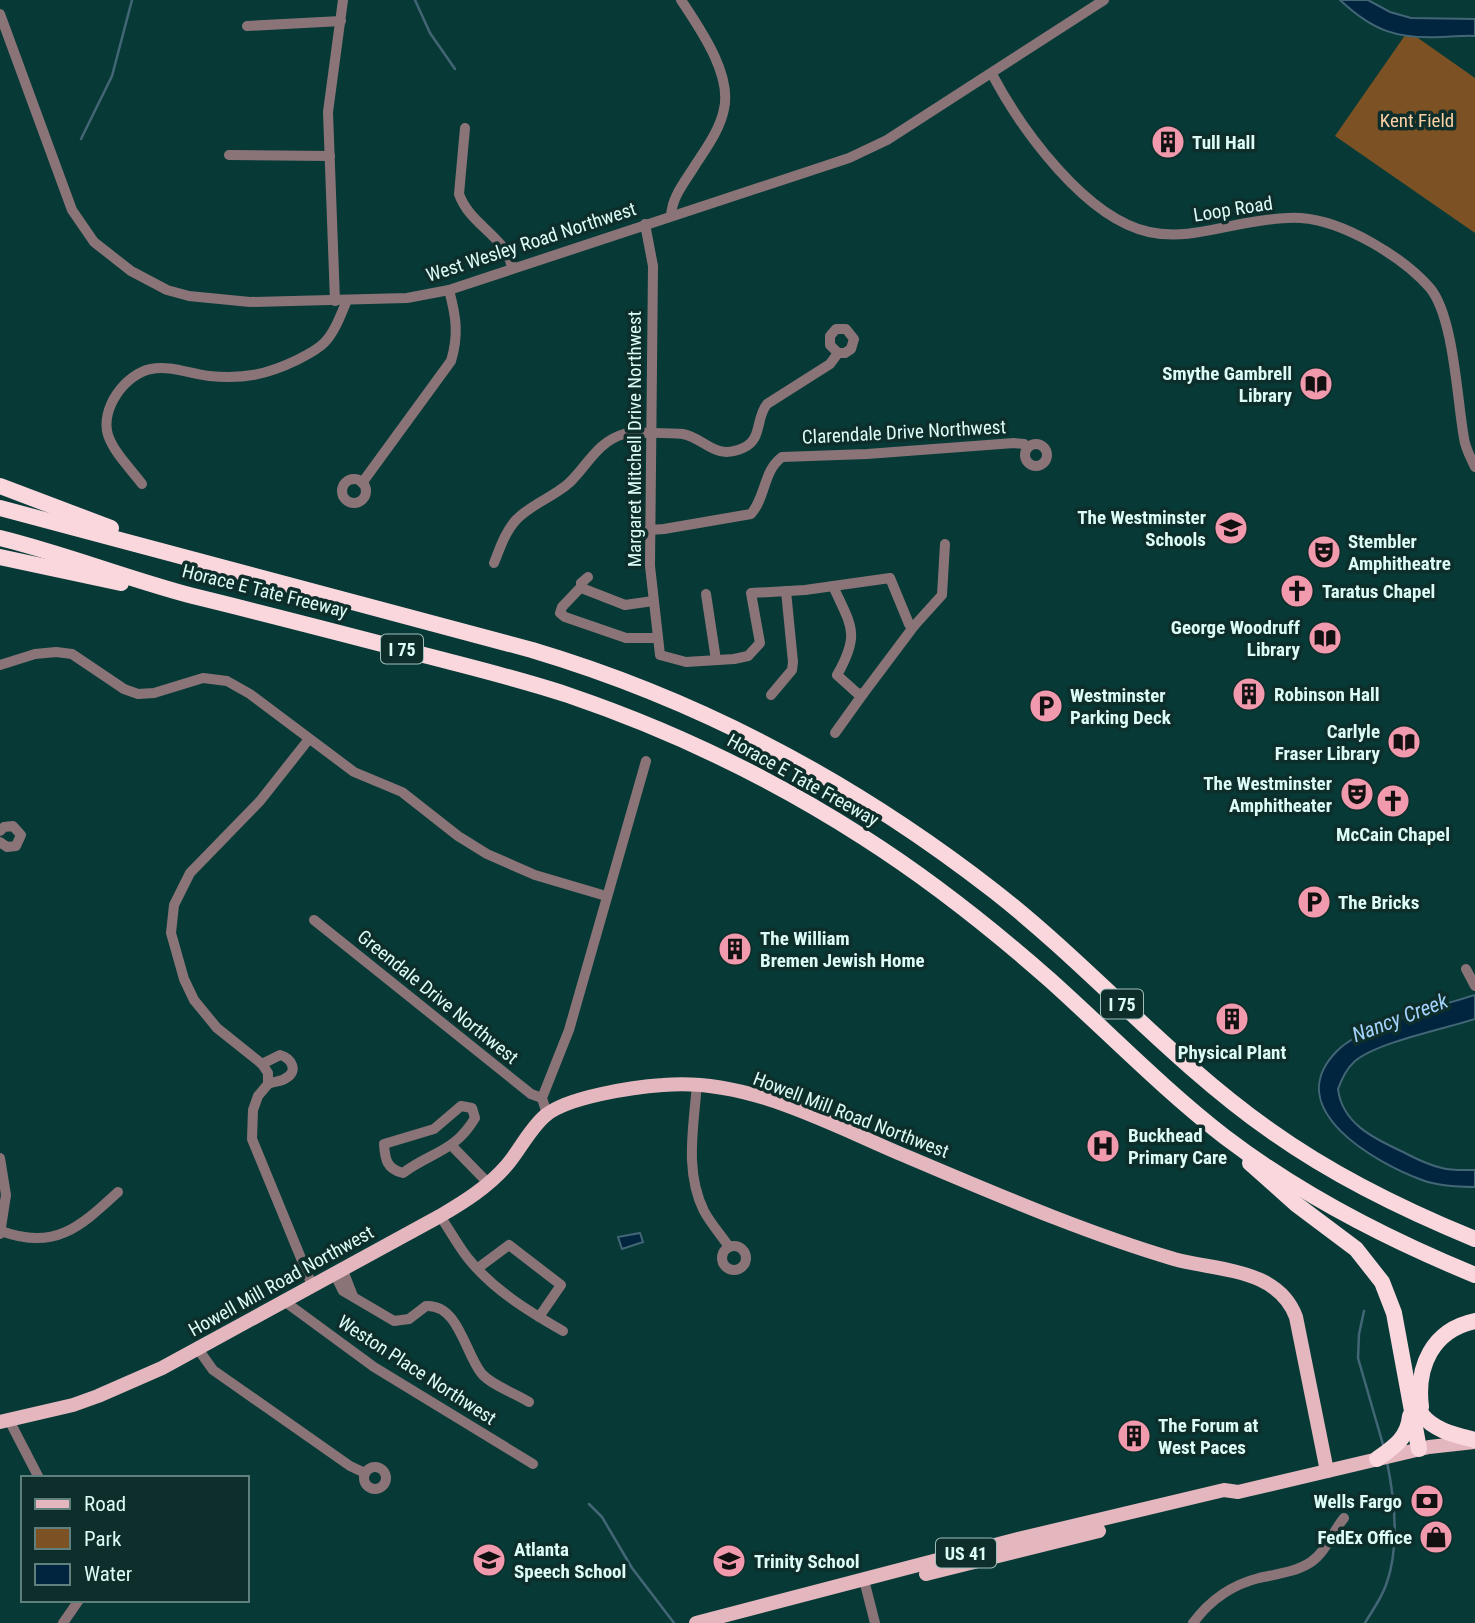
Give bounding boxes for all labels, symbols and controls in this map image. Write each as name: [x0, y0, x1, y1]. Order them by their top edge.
park label: Kent Field: [1380, 109, 1454, 132]
building icon: Tull Hall: [1149, 123, 1187, 161]
place label: Tull Hall: [1192, 131, 1255, 154]
street label: Loop Road: [1192, 191, 1274, 227]
street label: West Wesley Road Northwest: [423, 197, 639, 287]
street label: Margaret Mitchell Drive Northwest: [623, 311, 646, 567]
place label: Smythe Gambrell Library: [1162, 362, 1293, 407]
library icon: Smythe Gambrell Library: [1297, 365, 1335, 403]
street label: Clarendale Drive Northwest: [801, 415, 1007, 449]
place label: The Westminster Schools: [1077, 506, 1206, 551]
school or university icon: The Westminster Schools: [1212, 509, 1250, 547]
place label: Stembler Amphitheatre: [1348, 530, 1451, 575]
theatre icon: Stembler Amphitheatre: [1305, 533, 1343, 571]
street label: Horace E Tate Freeway: [180, 559, 350, 623]
church icon: Taratus Chapel: [1278, 572, 1316, 610]
place label: Taratus Chapel: [1322, 580, 1435, 603]
place label: George Woodruff Library: [1171, 616, 1301, 661]
library icon: George Woodruff Library: [1306, 619, 1344, 657]
road number: I 75: [381, 634, 423, 664]
building icon: Robinson Hall: [1230, 675, 1268, 713]
place label: Robinson Hall: [1274, 683, 1380, 706]
place label: Westminster Parking Deck: [1070, 684, 1172, 729]
parking icon: Westminster Parking Deck: [1027, 687, 1065, 725]
place label: Carlyle Fraser Library: [1275, 720, 1381, 765]
library icon: Carlyle Fraser Library: [1385, 723, 1423, 761]
street label: Horace E Tate Freeway: [723, 729, 883, 831]
place label: The Westminster Amphitheater: [1203, 772, 1332, 817]
theatre icon: The Westminster Amphitheater: [1338, 775, 1376, 813]
church icon: McCain Chapel: [1374, 782, 1412, 820]
place label: McCain Chapel: [1336, 823, 1450, 846]
parking icon: The Bricks: [1295, 883, 1333, 921]
place label: The Bricks: [1338, 891, 1419, 914]
street label: Greendale Drive Northwest: [353, 925, 523, 1069]
place label: The William Bremen Jewish Home: [760, 927, 925, 972]
building icon: The William Bremen Jewish Home: [716, 930, 754, 968]
water label: Nancy Creek: [1349, 988, 1452, 1047]
road number: I 75: [1101, 989, 1143, 1018]
building icon: Physical Plant: [1213, 1000, 1251, 1038]
place label: Physical Plant: [1178, 1041, 1286, 1064]
street label: Howell Mill Road Northwest: [750, 1067, 952, 1163]
place label: Buckhead Primary Care: [1128, 1124, 1227, 1169]
hospital icon: Buckhead Primary Care: [1084, 1127, 1122, 1165]
street label: Howell Mill Road Northwest: [185, 1221, 377, 1341]
street label: Weston Place Northwest: [333, 1310, 501, 1430]
place label: The Forum at West Paces: [1158, 1414, 1258, 1459]
building icon: The Forum at West Paces: [1115, 1417, 1153, 1455]
legend: [21, 1476, 248, 1602]
bank icon: Wells Fargo: [1408, 1482, 1446, 1520]
place label: Wells Fargo: [1314, 1490, 1402, 1513]
text: Road: [84, 1492, 126, 1516]
shop icon: FedEx Office: [1417, 1518, 1455, 1556]
place label: FedEx Office: [1317, 1526, 1412, 1549]
text: Park: [84, 1527, 122, 1551]
place label: Atlanta Speech School: [514, 1538, 626, 1583]
road number: US 41: [936, 1538, 996, 1568]
school or university icon: Atlanta Speech School: [470, 1541, 508, 1579]
school or university icon: Trinity School: [710, 1542, 748, 1580]
place label: Trinity School: [754, 1550, 860, 1573]
text: Water: [84, 1562, 132, 1586]

